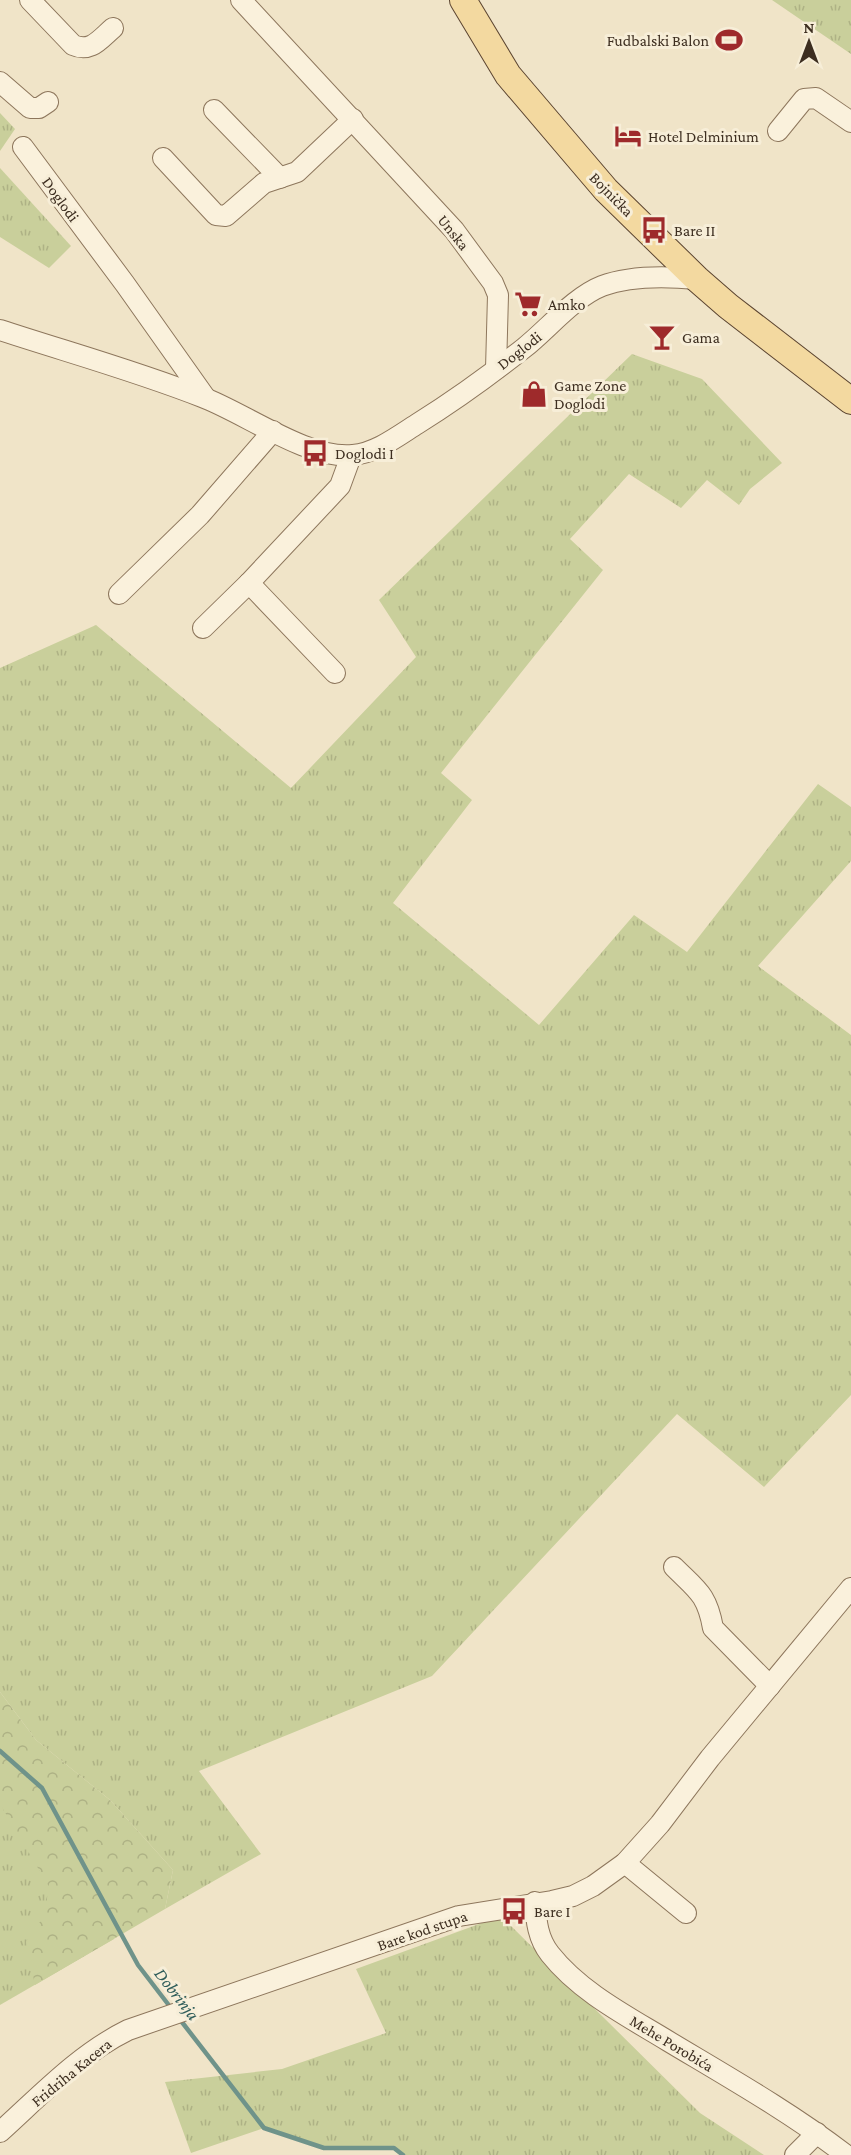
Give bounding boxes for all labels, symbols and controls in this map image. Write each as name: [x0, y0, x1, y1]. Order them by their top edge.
north arrow: [779, 12, 839, 72]
text: N: [804, 19, 815, 36]
sports icon: Fudbalski Balon: [714, 25, 744, 55]
place label: Fudbalski Balon: [607, 32, 709, 49]
hotel icon: Hotel Delminium: [613, 121, 643, 151]
place label: Hotel Delminium: [648, 128, 759, 145]
street label: Bojnička: [586, 169, 637, 221]
street label: Doglodi: [38, 174, 82, 226]
street label: Unska: [434, 211, 473, 254]
bus stop icon: Bare II: [639, 215, 669, 245]
place label: Bare II: [674, 222, 715, 239]
supermarket icon: Amko: [513, 289, 543, 319]
place label: Amko: [548, 296, 585, 313]
bar icon: Gama: [647, 322, 677, 352]
street label: Doglodi: [494, 328, 545, 374]
place label: Gama: [682, 329, 720, 346]
place label: Game Zone Doglodi: [554, 377, 626, 413]
shop icon: Game Zone Doglodi: [519, 379, 549, 409]
bus stop icon: Doglodi I: [300, 438, 330, 468]
place label: Doglodi I: [335, 445, 394, 463]
bus stop icon: Bare I: [499, 1896, 529, 1926]
place label: Bare I: [534, 1903, 571, 1920]
street label: Bare kod stupa: [375, 1907, 470, 1955]
water label: Dobrinja: [150, 1964, 204, 2025]
street label: Mehe Porobića: [627, 2012, 717, 2075]
street label: Fridriha Kacera: [28, 2035, 115, 2110]

